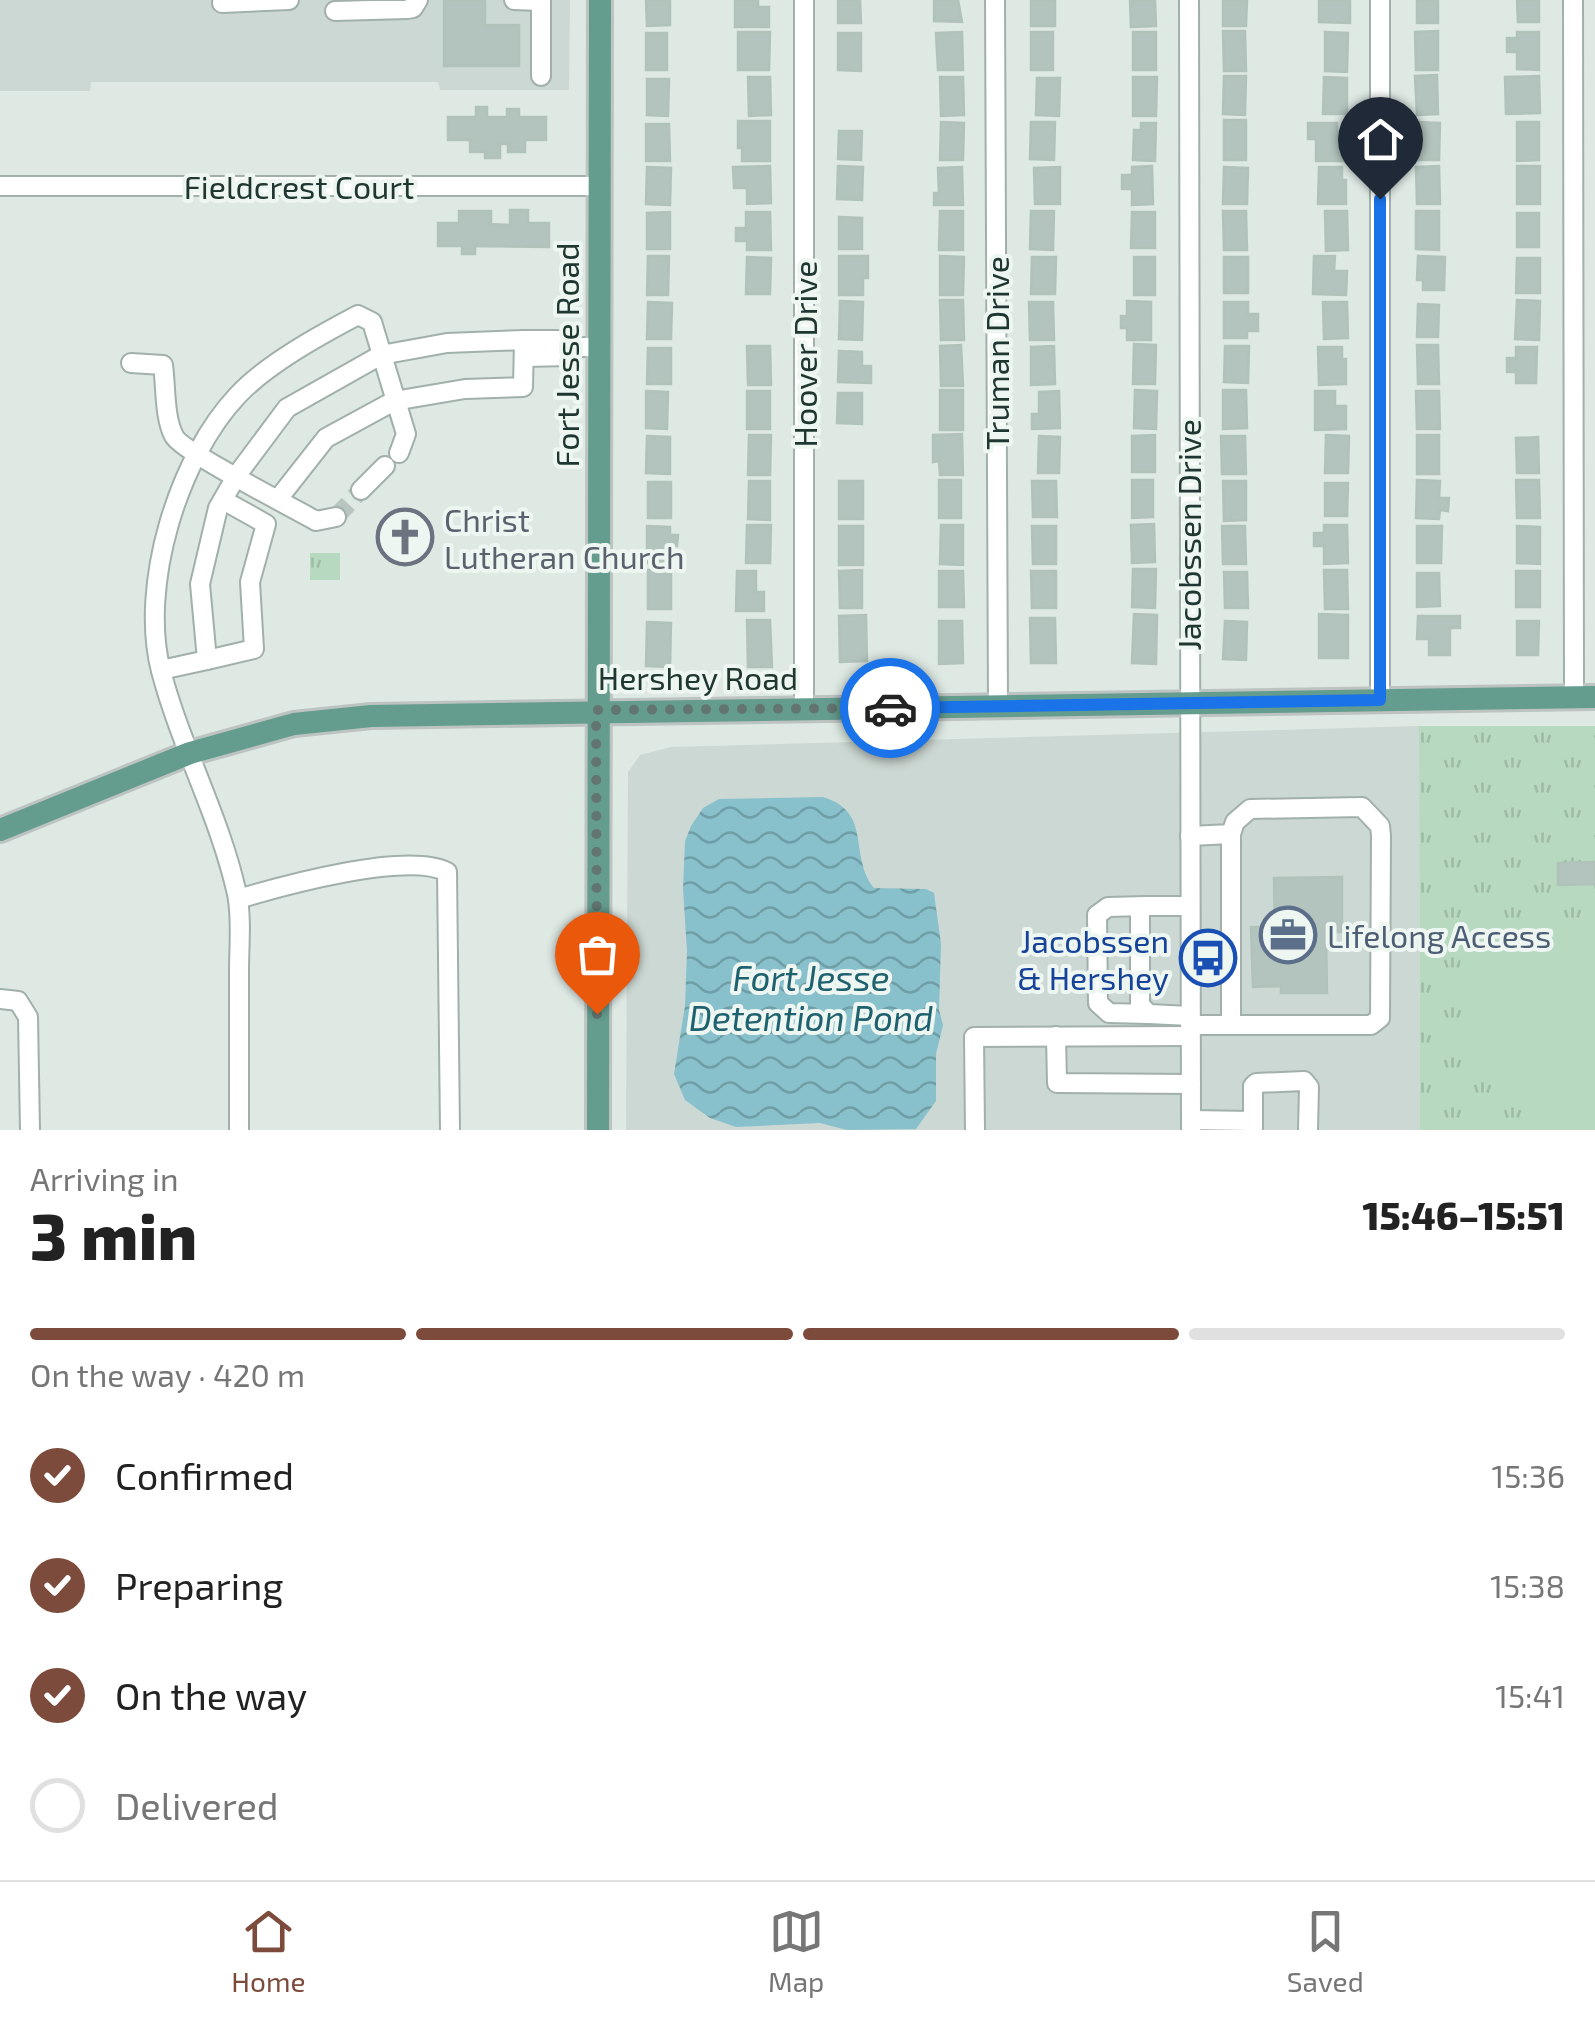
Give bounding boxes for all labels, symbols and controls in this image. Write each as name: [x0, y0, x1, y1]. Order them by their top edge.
pin: [1338, 97, 1423, 200]
icon: home: [1353, 112, 1408, 167]
street label: Fieldcrest Court: [184, 167, 414, 205]
street label: Fort Jesse Road: [547, 242, 585, 468]
street label: Truman Drive: [977, 256, 1015, 450]
street label: Hoover Drive: [785, 261, 823, 447]
street label: Jacobssen Drive: [1169, 419, 1207, 651]
place label: Christ Lutheran Church: [444, 500, 685, 575]
church icon: Christ Lutheran Church: [375, 507, 435, 567]
street label: Hershey Road: [598, 658, 798, 696]
courier: [840, 658, 940, 758]
icon: car: [863, 681, 918, 736]
office icon: Lifelong Access: [1258, 905, 1318, 965]
pin: [555, 912, 640, 1015]
place label: Lifelong Access: [1327, 916, 1551, 954]
place label: Jacobssen & Hershey: [1017, 921, 1169, 996]
icon: bag: [570, 927, 625, 982]
bus stop icon: Jacobssen & Hershey: [1178, 928, 1238, 988]
water label: Fort Jesse Detention Pond: [689, 956, 933, 1038]
text: Arriving in: [30, 1159, 179, 1197]
text: 15:46–15:51: [1362, 1192, 1565, 1238]
text: 3 min: [30, 1195, 197, 1273]
text: On the way · 420 m: [30, 1355, 305, 1393]
icon: check: [30, 1448, 85, 1503]
text: Confirmed: [115, 1452, 294, 1498]
text: 15:36: [1491, 1456, 1565, 1494]
icon: check: [30, 1558, 85, 1613]
text: Preparing: [115, 1562, 283, 1608]
text: 15:38: [1490, 1566, 1565, 1604]
icon: check: [30, 1668, 85, 1723]
text: On the way: [115, 1672, 307, 1718]
text: 15:41: [1495, 1676, 1565, 1714]
text: Delivered: [115, 1782, 279, 1828]
tab: Home: [231, 1904, 305, 1998]
tab: Map: [768, 1904, 824, 1998]
tab: Saved: [1287, 1904, 1364, 1998]

